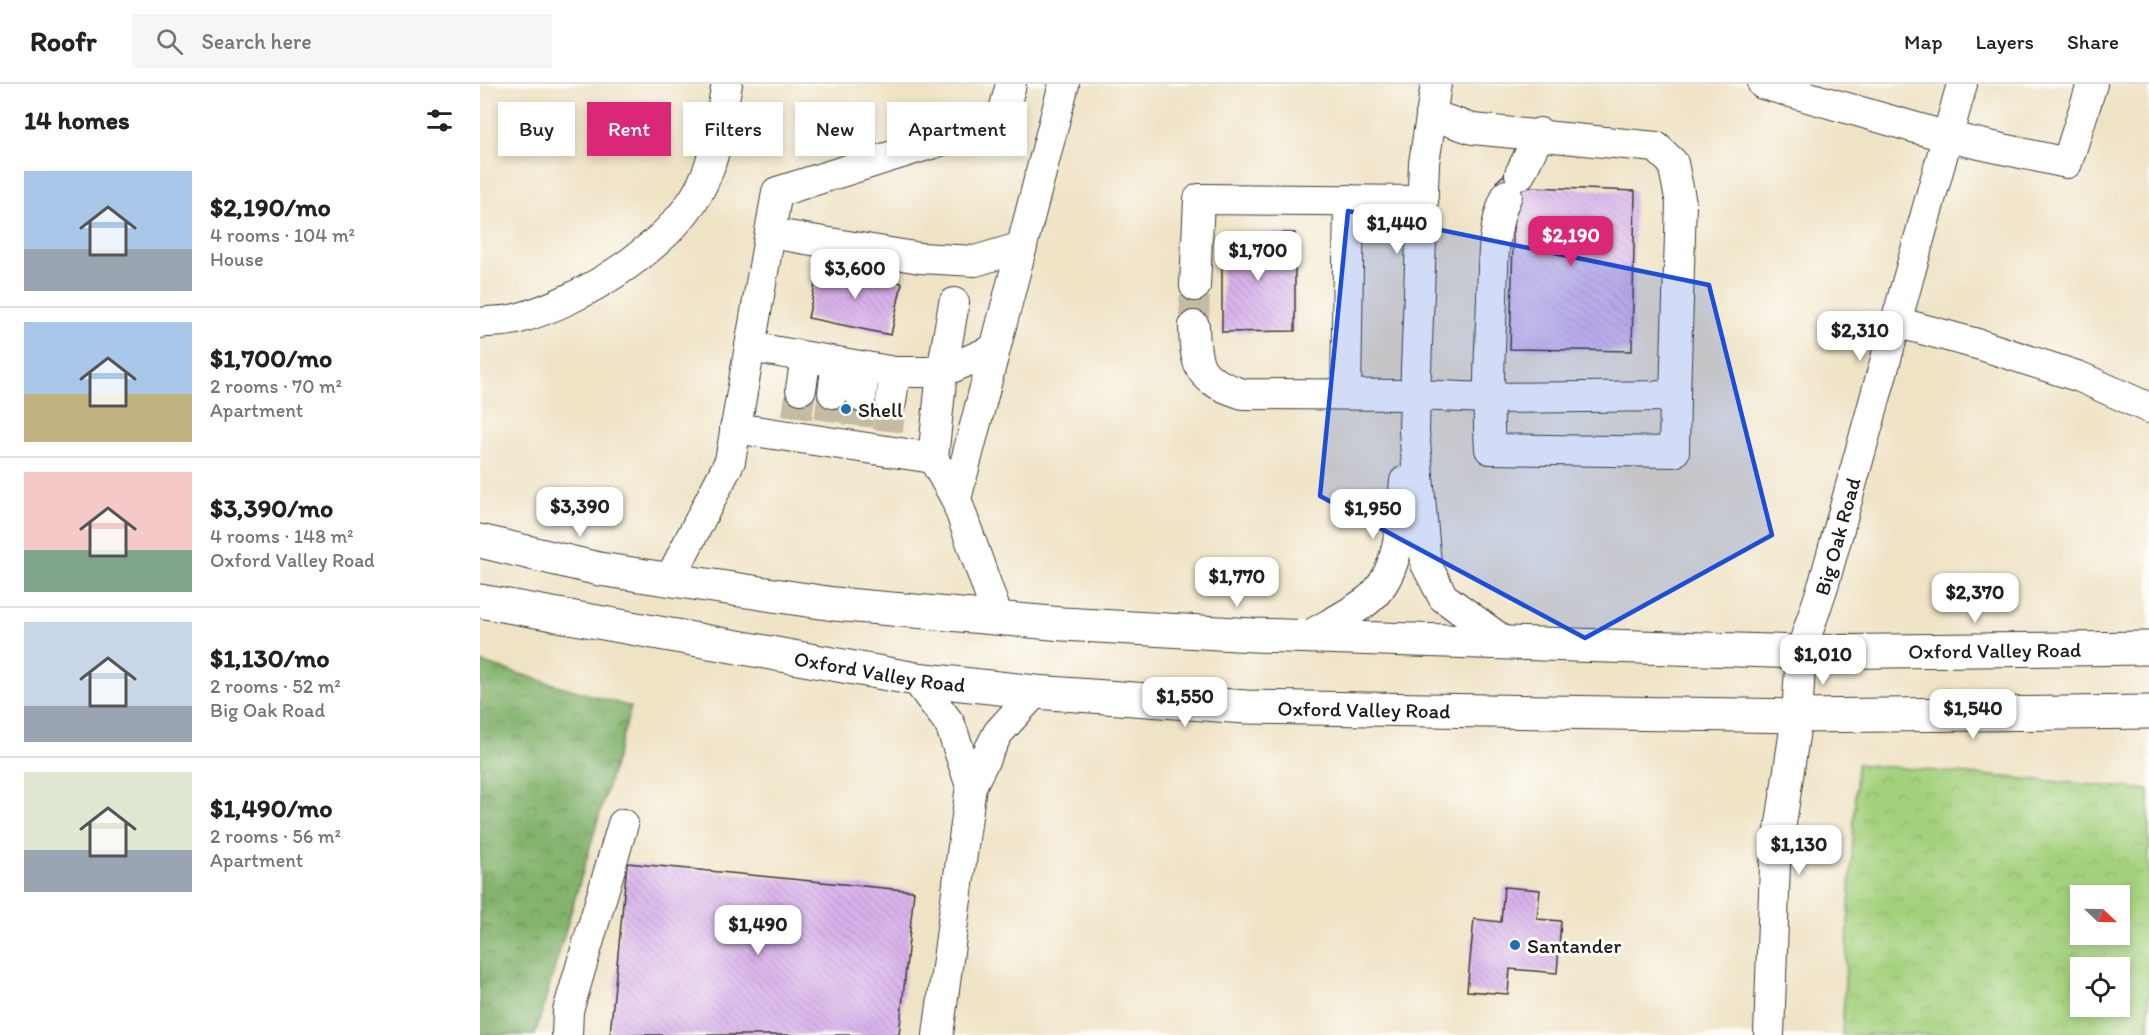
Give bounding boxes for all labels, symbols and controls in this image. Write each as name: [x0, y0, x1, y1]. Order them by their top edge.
search box: [132, 14, 552, 68]
text: Roofr: [30, 24, 96, 58]
icon: search: [153, 25, 186, 58]
text: Search here: [201, 28, 312, 55]
text: Map: [1904, 29, 1943, 54]
text: Layers: [1976, 29, 2034, 54]
text: Share: [2067, 29, 2119, 54]
chip: Buy: [498, 102, 575, 156]
chip: Rent: [587, 102, 671, 156]
chip: Filters: [683, 102, 783, 156]
chip: New: [795, 102, 875, 156]
chip: Apartment: [887, 102, 1027, 156]
text: 14 homes: [24, 104, 130, 136]
icon: filters: [423, 104, 456, 137]
text: $2,190/mo: [210, 191, 331, 223]
icon: home: [72, 195, 144, 267]
pin: $1,440: [1348, 204, 1446, 255]
text: $1,440: [1367, 211, 1427, 235]
pin: $2,190: [1522, 216, 1620, 267]
text: 4 rooms · 104 m²: [210, 223, 355, 247]
text: $2,190: [1542, 223, 1600, 247]
pin: $1,700: [1209, 231, 1307, 282]
text: $1,700: [1229, 238, 1287, 262]
text: House: [210, 247, 264, 271]
pin: $3,600: [806, 249, 904, 300]
text: $3,600: [825, 256, 886, 280]
pin: $2,310: [1811, 311, 1909, 362]
text: $2,310: [1831, 318, 1889, 342]
text: $1,700/mo: [210, 342, 332, 374]
icon: home: [72, 346, 144, 418]
text: 2 rooms · 70 m²: [210, 374, 342, 398]
place label: Shell: [858, 397, 903, 422]
text: Apartment: [210, 398, 303, 422]
marker: Shell: [839, 402, 853, 416]
street label: Big Oak Road: [1808, 474, 1865, 599]
pin: $3,390: [531, 487, 629, 538]
pin: $1,950: [1324, 489, 1422, 540]
text: $3,390/mo: [210, 492, 333, 524]
text: $3,390: [550, 494, 610, 518]
icon: home: [72, 496, 144, 568]
text: $1,950: [1344, 496, 1402, 520]
text: 4 rooms · 148 m²: [210, 524, 354, 548]
text: Oxford Valley Road: [210, 548, 375, 572]
pin: $1,770: [1188, 557, 1286, 608]
text: $1,770: [1209, 564, 1265, 588]
pin: $2,370: [1926, 573, 2024, 624]
text: $2,370: [1946, 580, 2004, 604]
pin: $1,010: [1774, 635, 1872, 686]
street label: Oxford Valley Road: [1908, 636, 2081, 663]
text: $1,130/mo: [210, 642, 330, 674]
text: $1,010: [1794, 642, 1852, 666]
street label: Oxford Valley Road: [792, 645, 967, 697]
icon: home: [72, 646, 144, 718]
text: 2 rooms · 52 m²: [210, 674, 341, 698]
pin: $1,550: [1136, 677, 1234, 728]
text: $1,550: [1156, 684, 1214, 708]
pin: $1,540: [1924, 689, 2022, 740]
street label: Oxford Valley Road: [1277, 695, 1451, 723]
text: $1,540: [1944, 696, 2003, 720]
text: Big Oak Road: [210, 698, 325, 722]
text: $1,490/mo: [210, 792, 333, 824]
icon: home: [72, 796, 144, 868]
text: 2 rooms · 56 m²: [210, 824, 341, 848]
pin: $1,130: [1750, 825, 1848, 876]
text: $1,130: [1771, 832, 1827, 856]
text: Apartment: [210, 848, 303, 872]
north arrow: [2070, 885, 2130, 945]
map controls: [2070, 885, 2130, 1017]
pin: $1,490: [709, 905, 807, 956]
text: $1,490: [729, 912, 787, 936]
place label: Santander: [1527, 933, 1621, 958]
marker: Santander: [1508, 938, 1522, 952]
button: locate: [2070, 957, 2130, 1017]

